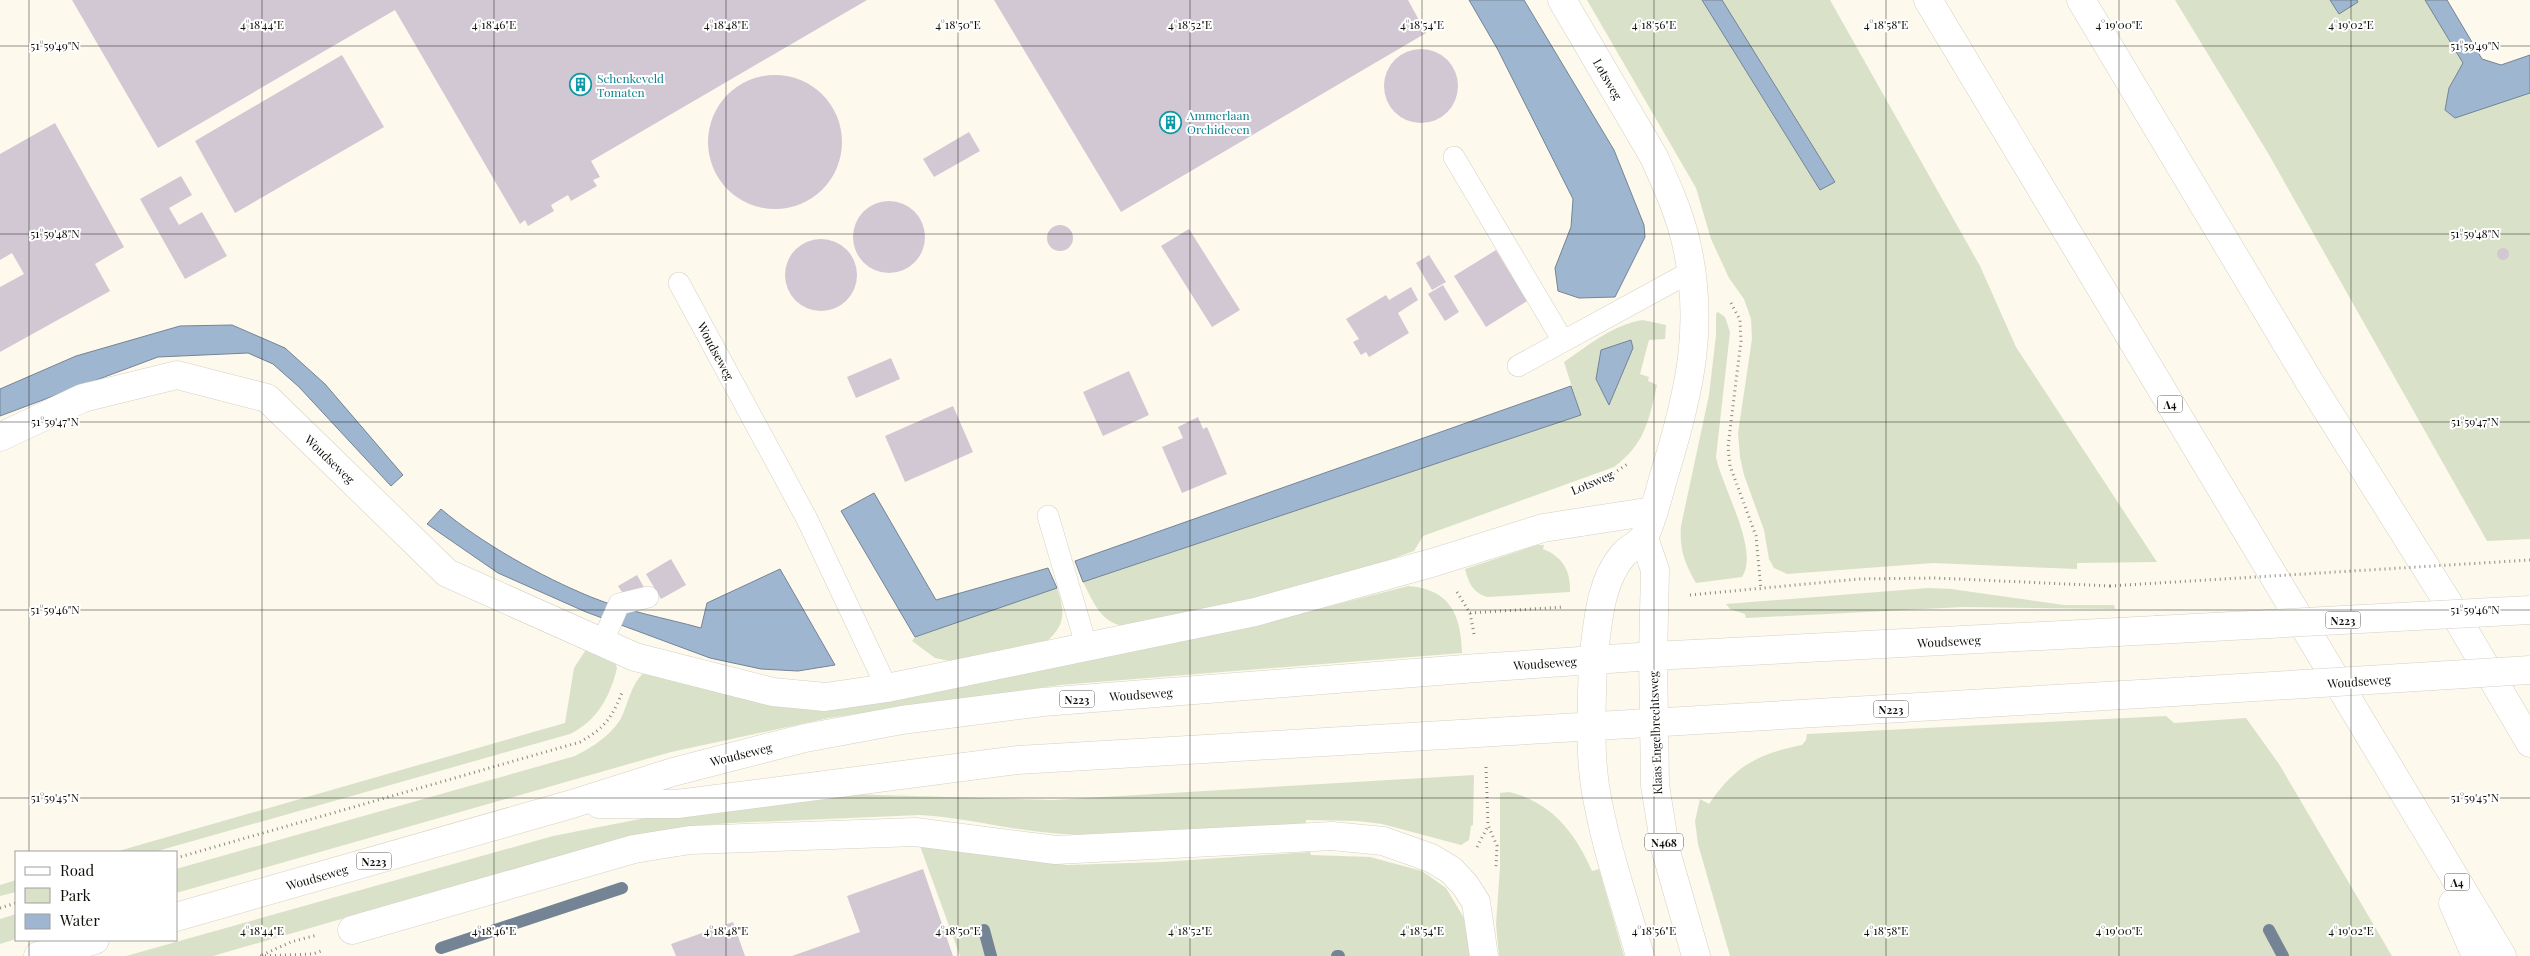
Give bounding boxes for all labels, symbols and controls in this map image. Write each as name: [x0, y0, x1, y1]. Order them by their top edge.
text: 4°18'44"E: [240, 16, 284, 32]
text: 4°18'46"E: [472, 16, 516, 32]
text: 4°18'48"E: [704, 16, 748, 32]
text: 4°18'50"E: [935, 16, 981, 32]
text: 4°18'52"E: [1168, 16, 1212, 32]
text: 4°18'54"E: [1400, 16, 1444, 32]
text: 4°18'56"E: [1632, 16, 1676, 32]
text: 4°18'58"E: [1864, 16, 1908, 32]
text: 4°19'00"E: [2095, 16, 2143, 32]
text: 4°19'02"E: [2328, 16, 2374, 32]
text: 51°59'49"N: [30, 37, 80, 53]
text: 51°59'49"N: [2450, 37, 2500, 53]
street label: Lotsweg: [1590, 56, 1626, 103]
place label: Schenkeveld Tomaten: [597, 70, 664, 100]
building icon: Schenkeveld Tomaten: [569, 73, 593, 97]
place label: Ammerlaan Orchideeen: [1186, 107, 1250, 137]
building icon: Ammerlaan Orchideeen: [1159, 110, 1183, 134]
text: 51°59'48"N: [30, 225, 80, 241]
text: 51°59'48"N: [2450, 225, 2500, 241]
street label: Woudseweg: [694, 318, 738, 383]
road number: A4: [2158, 396, 2182, 412]
text: 51°59'47"N: [31, 413, 80, 429]
text: 51°59'47"N: [2451, 413, 2500, 429]
street label: Woudseweg: [301, 431, 359, 487]
street label: Lotsweg: [1568, 466, 1616, 498]
text: 51°59'46"N: [30, 601, 80, 617]
text: 51°59'46"N: [2450, 601, 2500, 617]
road number: N223: [2326, 612, 2360, 628]
street label: Woudseweg: [1916, 631, 1982, 651]
street label: Woudseweg: [1512, 653, 1578, 673]
street label: Klaas Engelbrechtsweg: [1645, 670, 1665, 795]
street label: Woudseweg: [2326, 671, 2392, 691]
street label: Woudseweg: [1108, 684, 1174, 704]
road number: N223: [1060, 691, 1094, 708]
road number: N223: [1874, 701, 1908, 718]
street label: Woudseweg: [707, 738, 774, 770]
text: 51°59'45"N: [31, 789, 80, 805]
text: 51°59'45"N: [2451, 789, 2500, 805]
road number: N468: [1645, 834, 1683, 850]
legend: [15, 851, 178, 941]
road number: N223: [356, 852, 392, 869]
text: Road: [60, 860, 94, 880]
street label: Woudseweg: [283, 860, 350, 894]
road number: A4: [2444, 874, 2470, 890]
text: Park: [60, 885, 92, 905]
text: Water: [59, 910, 100, 930]
text: 4°18'44"E: [240, 922, 284, 938]
text: 4°18'46"E: [472, 922, 516, 938]
text: 4°18'48"E: [704, 922, 748, 938]
text: 4°18'50"E: [935, 922, 981, 938]
text: 4°18'52"E: [1168, 922, 1212, 938]
text: 4°18'54"E: [1400, 922, 1444, 938]
text: 4°18'56"E: [1632, 922, 1676, 938]
text: 4°18'58"E: [1864, 922, 1908, 938]
text: 4°19'00"E: [2095, 922, 2143, 938]
text: 4°19'02"E: [2328, 922, 2374, 938]

